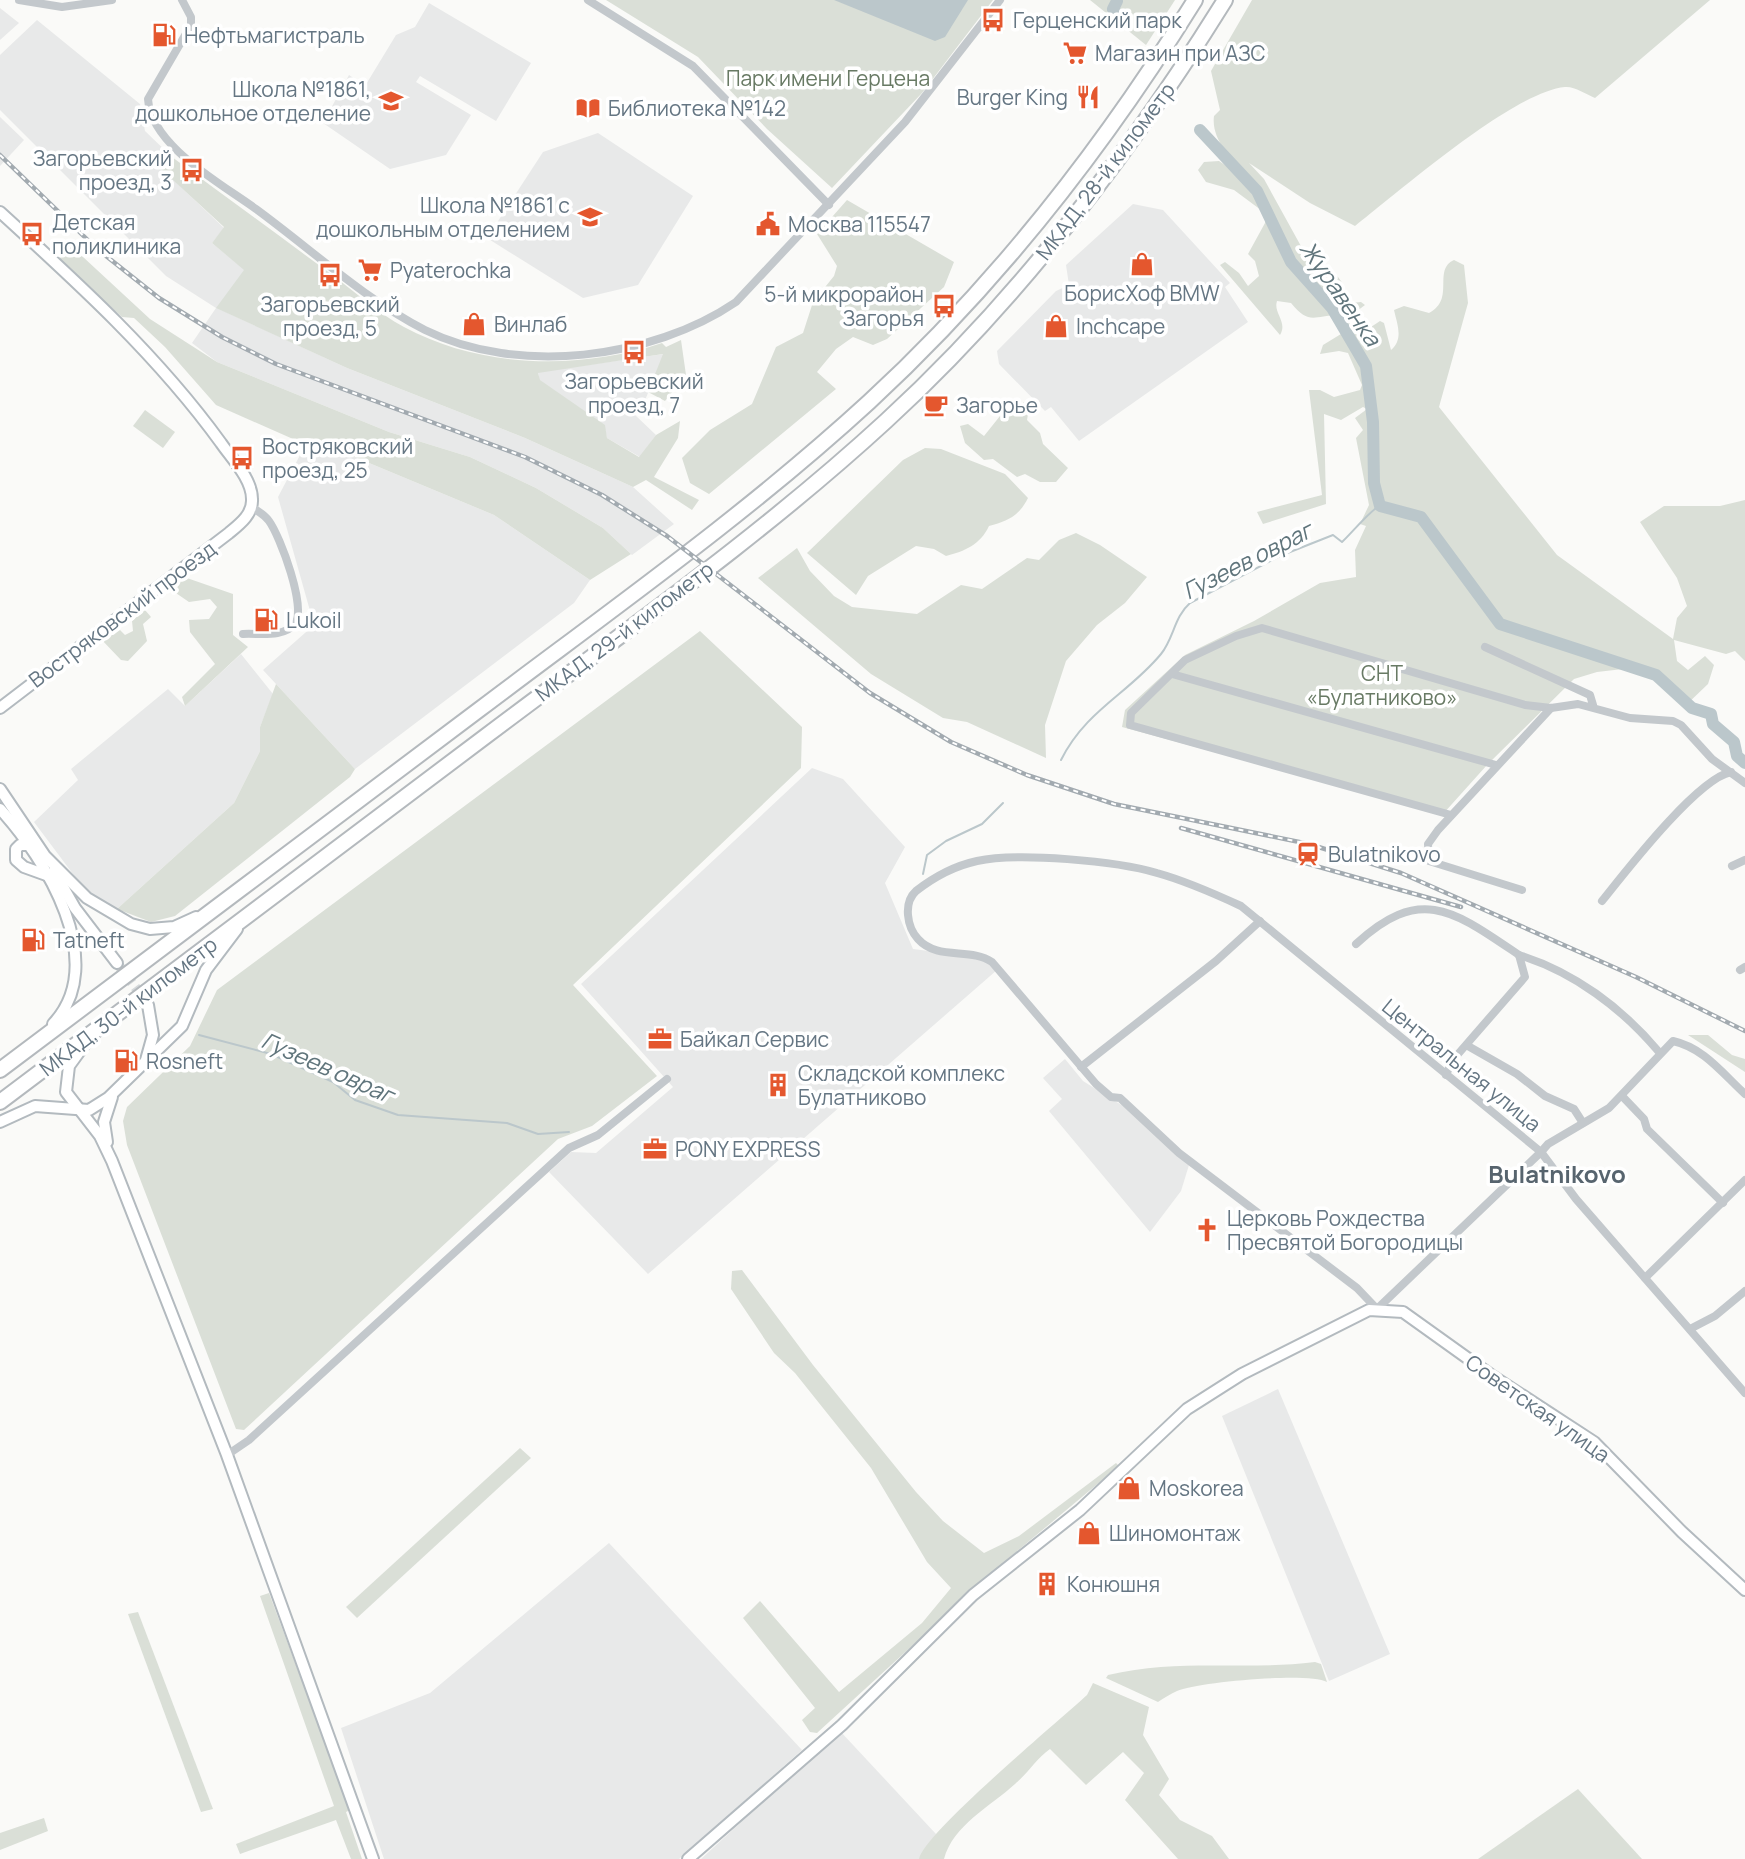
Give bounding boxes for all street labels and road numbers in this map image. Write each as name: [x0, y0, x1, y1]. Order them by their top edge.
street label: МКАД, 28-й километр: [1029, 77, 1181, 265]
street label: Востряковский проезд: [23, 534, 221, 694]
street label: МКАД, 29-й километр: [529, 555, 719, 707]
street label: МКАД, 30-й километр: [34, 930, 222, 1082]
street label: Центральная улица: [1377, 992, 1547, 1138]
street label: Советская улица: [1460, 1348, 1616, 1468]

